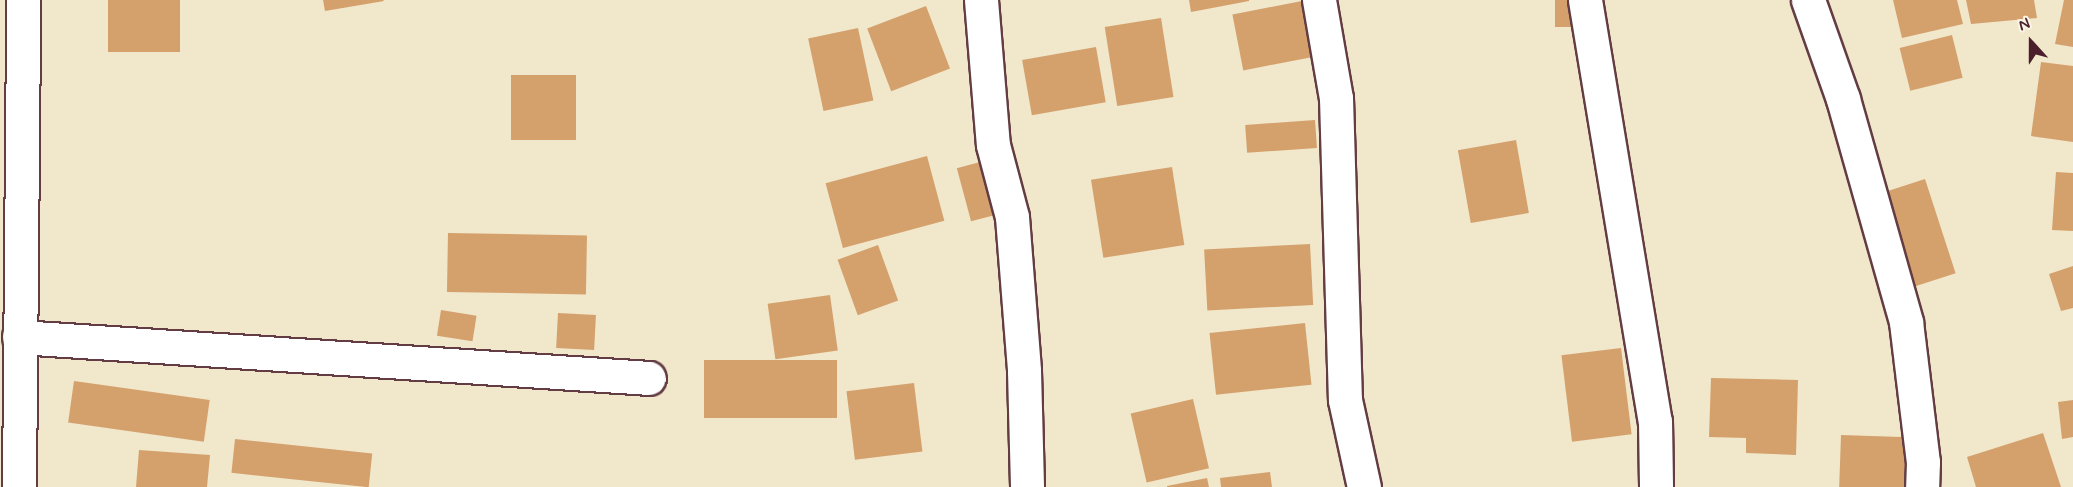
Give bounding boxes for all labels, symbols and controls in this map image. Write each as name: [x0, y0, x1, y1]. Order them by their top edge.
north arrow: [2001, 12, 2061, 72]
text: N: [2016, 13, 2033, 36]

